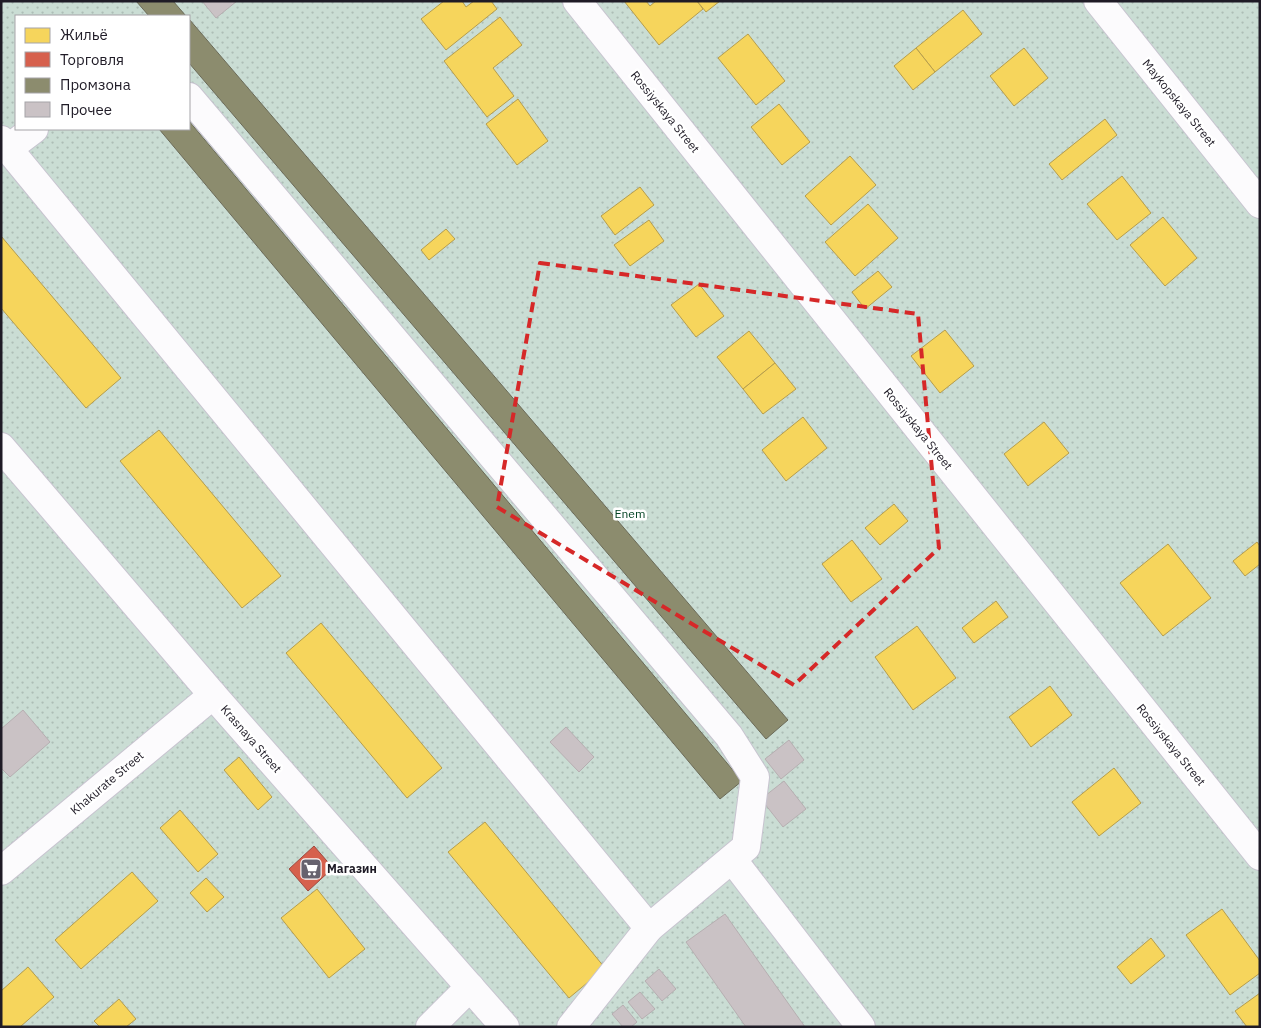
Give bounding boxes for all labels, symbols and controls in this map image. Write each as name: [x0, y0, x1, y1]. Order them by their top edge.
legend: [15, 15, 190, 130]
text: Жильё: [60, 25, 108, 44]
text: Торговля: [60, 50, 124, 69]
street label: Maykopskaya Street: [1139, 56, 1219, 149]
street label: Rossiyskaya Street: [628, 68, 703, 156]
text: Промзона: [60, 75, 131, 94]
text: Прочее: [60, 100, 112, 119]
street label: Rossiyskaya Street: [881, 385, 956, 473]
park label: Enem: [615, 506, 645, 521]
street label: Rossiyskaya Street: [1134, 701, 1209, 789]
street label: Krasnaya Street: [218, 702, 285, 776]
street label: Khakurate Street: [67, 748, 146, 818]
supermarket icon: Магазин: [299, 857, 323, 881]
place label: Магазин: [327, 861, 377, 876]

